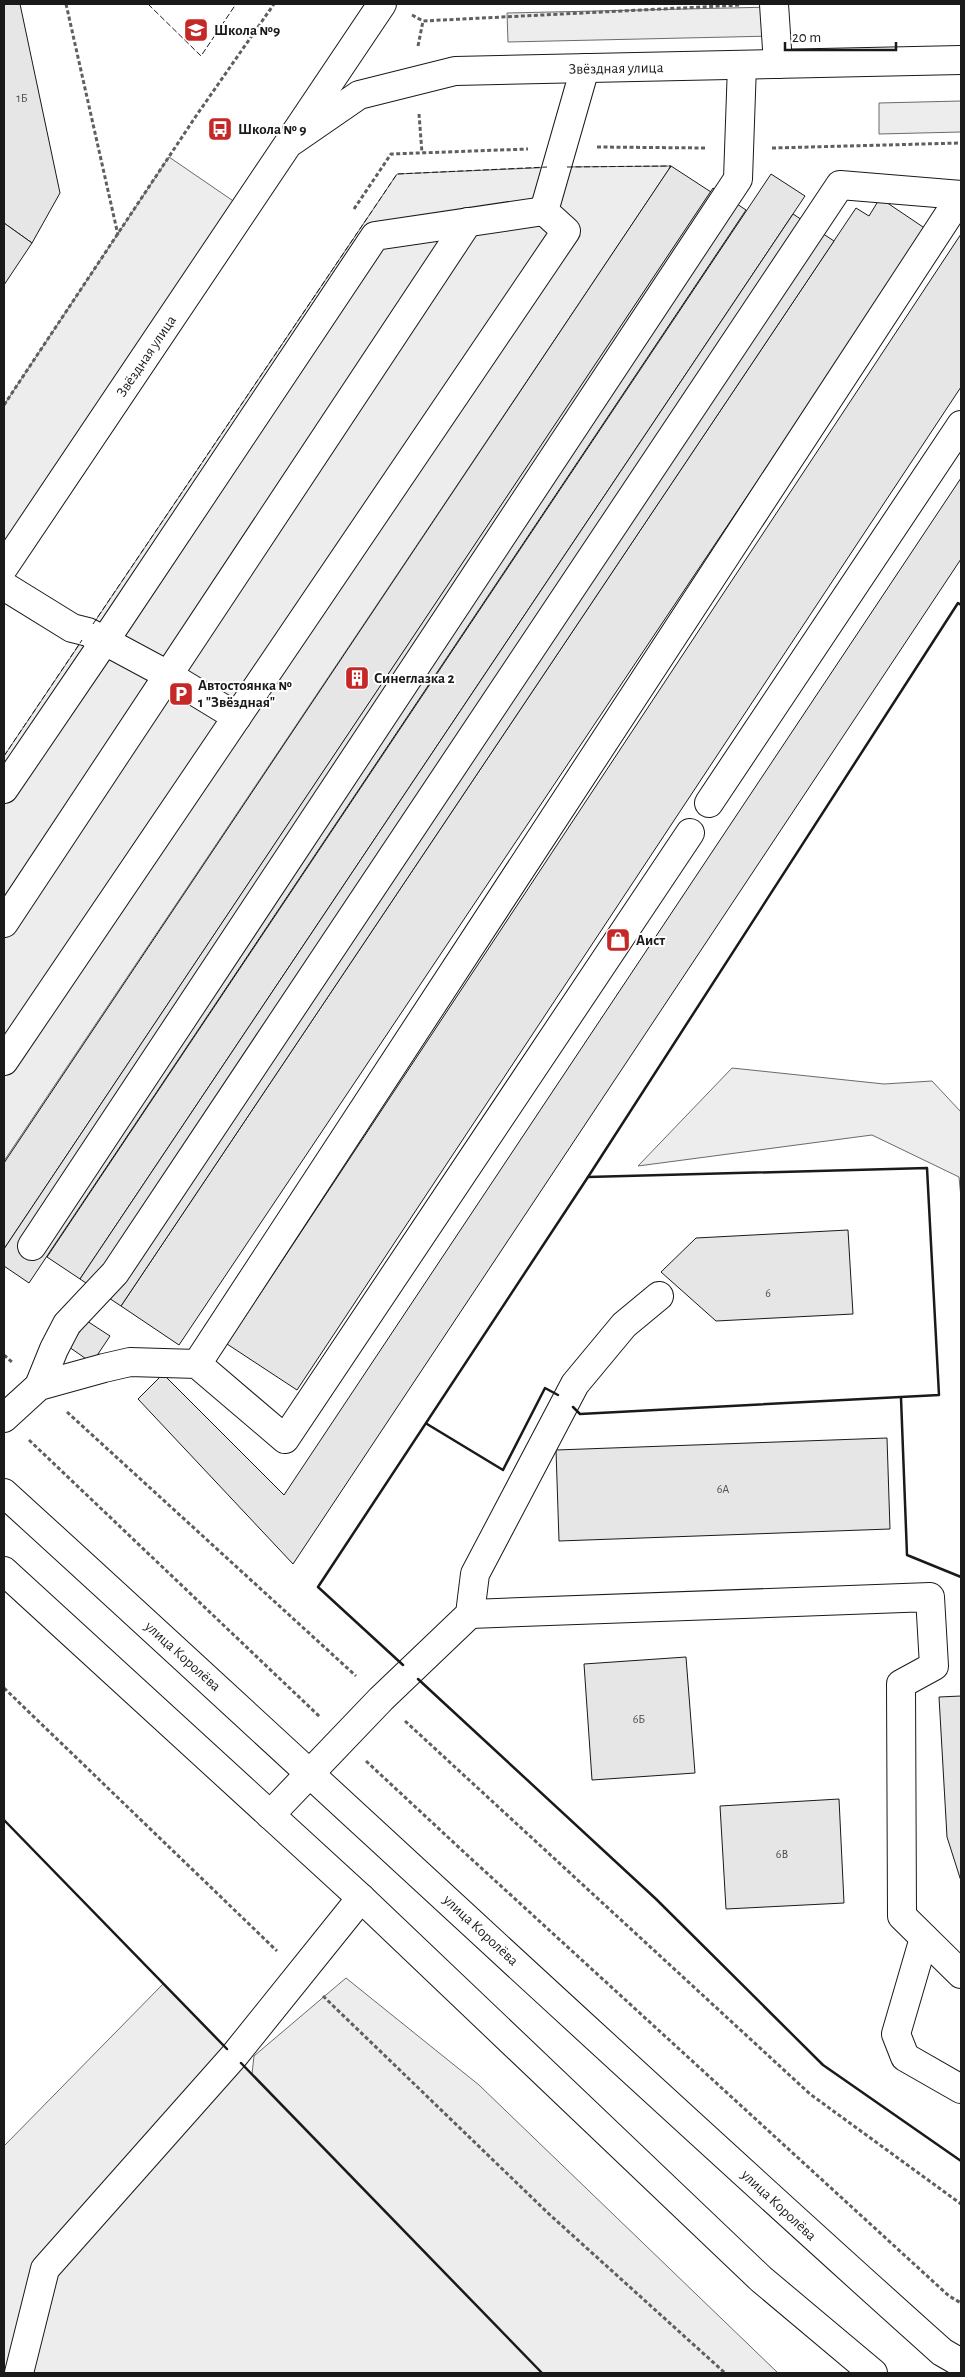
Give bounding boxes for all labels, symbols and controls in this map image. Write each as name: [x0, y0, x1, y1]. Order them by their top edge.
school or university icon: Школа №9: [183, 17, 209, 43]
scale bar: [785, 20, 896, 52]
place label: Школа №9: [214, 23, 280, 38]
text: 20 m: [792, 30, 821, 45]
street label: Звёздная улица: [568, 60, 664, 77]
house number: 1Б: [17, 92, 28, 104]
bus stop icon: Школа № 9: [207, 116, 233, 142]
place label: Школа № 9: [238, 122, 307, 137]
street label: Звёздная улица: [114, 313, 179, 400]
building icon: Синеглазка 2: [344, 665, 370, 691]
place label: Синеглазка 2: [374, 671, 455, 686]
place label: Автостоянка № 1 "Звёздная": [198, 678, 292, 710]
parking icon: Автостоянка № 1 "Звёздная": [168, 681, 194, 707]
shop icon: Аист: [605, 927, 631, 953]
place label: Аист: [636, 933, 665, 948]
house number: 6: [765, 1287, 771, 1299]
house number: 6А: [717, 1483, 729, 1495]
street label: улица Королёва: [141, 1618, 224, 1694]
house number: 6Б: [633, 1713, 645, 1725]
house number: 6В: [776, 1848, 788, 1860]
street label: улица Королёва: [440, 1891, 521, 1969]
street label: улица Королёва: [738, 2166, 819, 2244]

